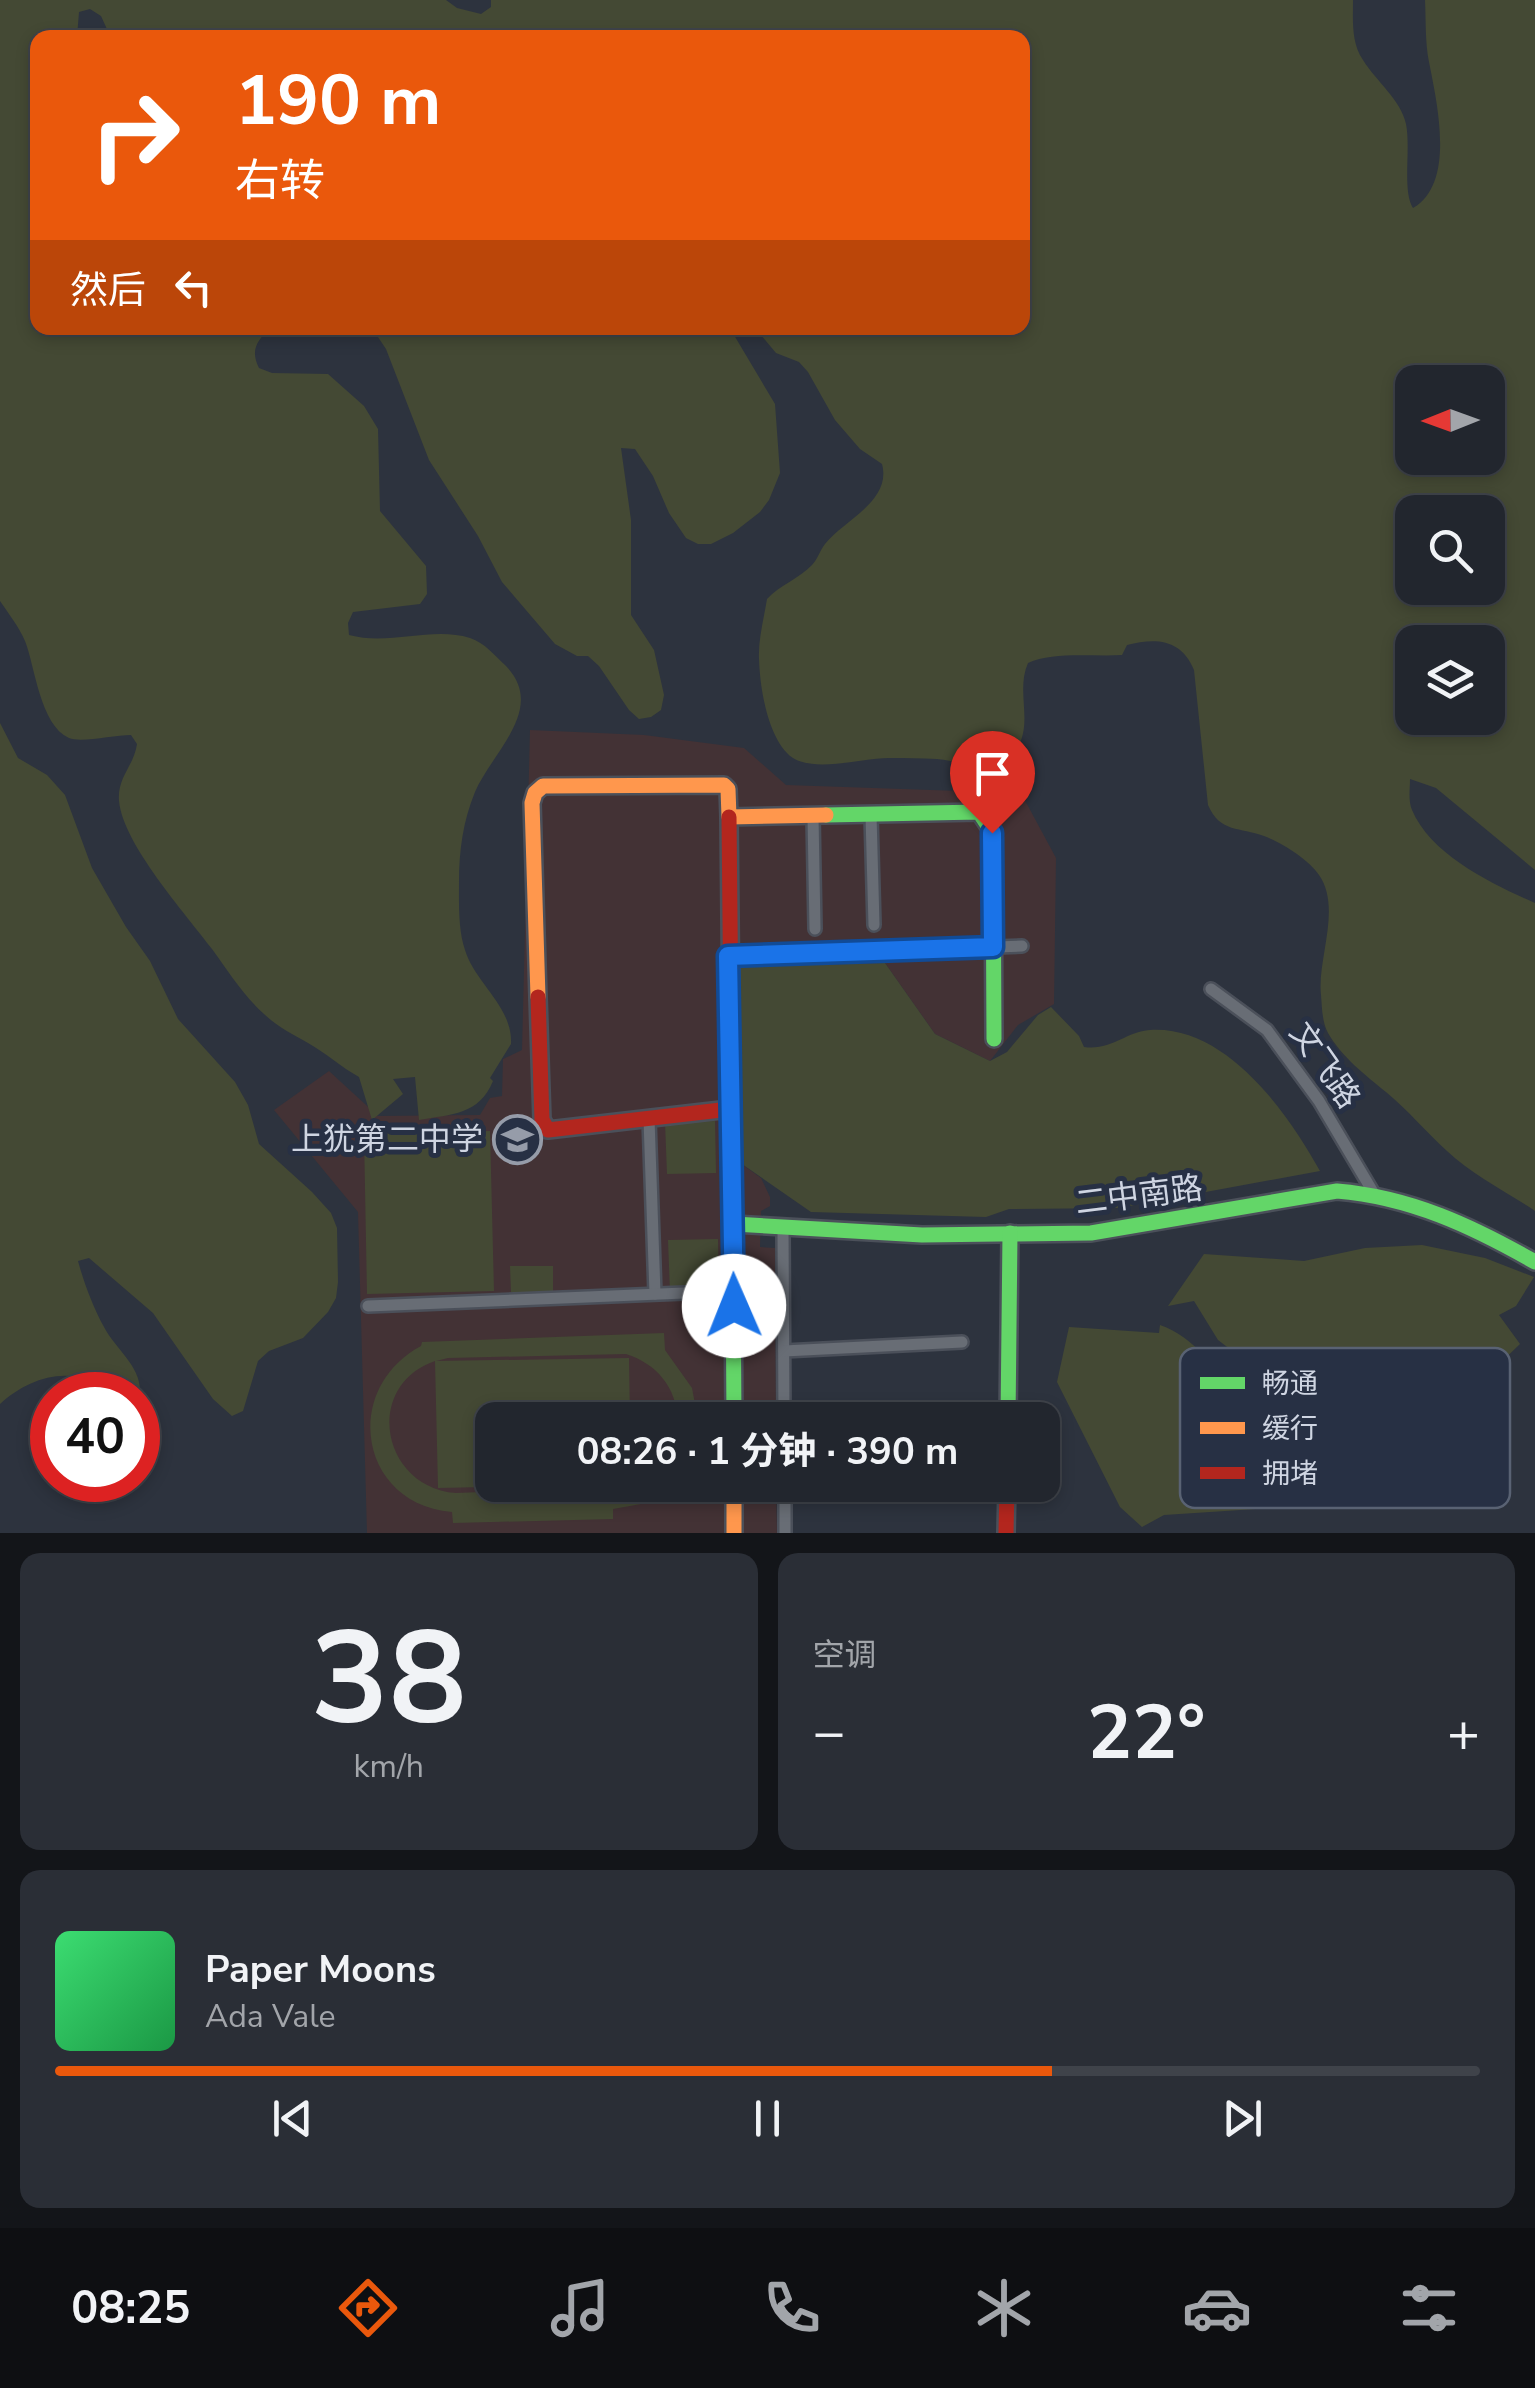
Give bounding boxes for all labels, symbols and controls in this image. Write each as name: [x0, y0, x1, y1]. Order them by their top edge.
text: 190 m: [235, 53, 441, 149]
icon: right: [70, 70, 200, 200]
text: 右转: [235, 151, 325, 212]
icon: left: [166, 260, 221, 315]
text: 然后: [70, 265, 146, 316]
north arrow: [1395, 365, 1505, 475]
map controls: [1395, 365, 1505, 735]
button: search: [1395, 495, 1505, 605]
button: layers: [1395, 625, 1505, 735]
pin: [950, 731, 1035, 834]
icon: arrive: [965, 746, 1020, 801]
street label: 文飞路: [1279, 1014, 1370, 1117]
school or university icon: 上犹第二中学: [492, 1113, 544, 1165]
place label: 上犹第二中学: [291, 1118, 483, 1161]
street label: 二中南路: [1073, 1166, 1205, 1225]
position arrow: [682, 1254, 786, 1358]
legend: [1180, 1348, 1510, 1508]
text: 畅通: [1262, 1365, 1318, 1403]
speed limit sign: 40: [30, 1372, 160, 1502]
text: 缓行: [1262, 1410, 1318, 1448]
text: 08:26 · 1 分钟 · 390 m: [577, 1426, 958, 1477]
text: 拥堵: [1262, 1455, 1318, 1493]
text: 38: [311, 1591, 467, 1768]
text: 空调: [813, 1634, 877, 1677]
text: 22°: [1087, 1682, 1205, 1784]
text: −: [813, 1695, 846, 1770]
text: +: [1447, 1695, 1480, 1770]
text: km/h: [353, 1745, 424, 1788]
text: Paper Moons: [205, 1944, 436, 1995]
text: Ada Vale: [205, 1995, 336, 2038]
icon: previous: [265, 2091, 320, 2146]
icon: pause: [740, 2091, 795, 2146]
icon: next: [1215, 2091, 1270, 2146]
icon: directions: [333, 2273, 403, 2343]
icon: music: [545, 2273, 615, 2343]
icon: phone: [757, 2273, 827, 2343]
icon: climate: [969, 2273, 1039, 2343]
icon: car: [1182, 2273, 1252, 2343]
icon: filters: [1394, 2273, 1464, 2343]
text: 08:25: [71, 2278, 190, 2339]

